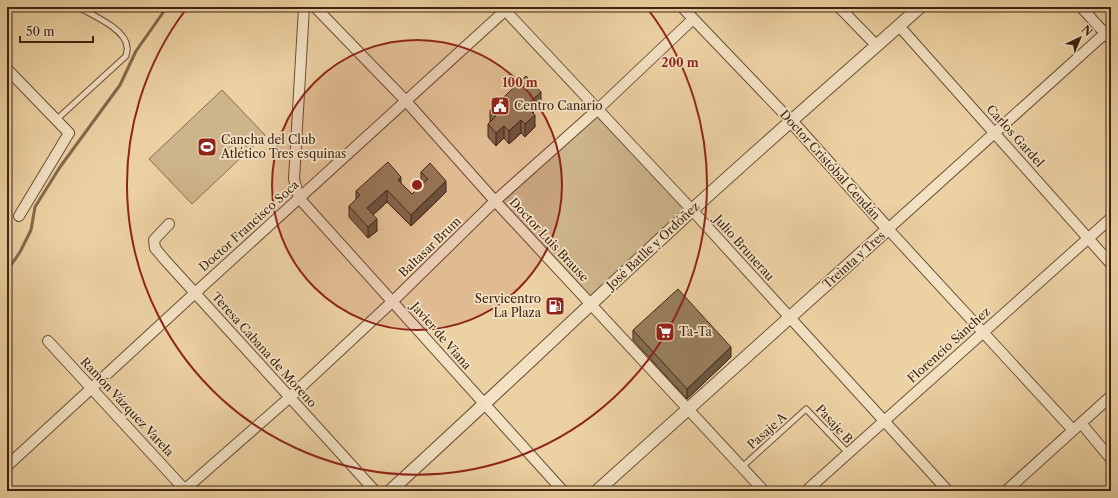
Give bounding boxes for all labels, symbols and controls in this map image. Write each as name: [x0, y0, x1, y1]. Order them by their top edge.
scale bar: [20, 18, 93, 44]
north arrow: [1060, 18, 1100, 58]
text: N: [1079, 22, 1096, 39]
text: 50 m: [26, 24, 55, 39]
text: 200 m: [661, 55, 699, 70]
text: 100 m: [502, 75, 538, 90]
public building icon: Centro Canario: [489, 95, 511, 117]
place label: Centro Canario: [514, 98, 603, 113]
street label: Carlos Gardel: [984, 101, 1047, 170]
street label: Doctor Cristóbal Cendán: [777, 107, 884, 223]
place label: Cancha del Club Atlético Tres esquinas: [220, 132, 346, 161]
sports icon: Cancha del Club Atlético Tres esquinas: [196, 136, 218, 158]
street label: Doctor Francisco Soca: [196, 177, 302, 274]
centre of rings: [410, 178, 424, 192]
street label: Doctor Luis Brause: [507, 195, 592, 285]
street label: José Batlle y Ordóñez: [602, 199, 702, 294]
street label: Julio Brunerau: [710, 210, 778, 284]
street label: Baltasar Brum: [396, 213, 464, 280]
street label: Treinta y Tres: [819, 228, 888, 291]
street label: Teresa Cabana de Moreno: [209, 289, 320, 410]
place label: Servicentro La Plaza: [475, 291, 542, 320]
fuel station icon: Servicentro La Plaza: [544, 295, 566, 317]
street label: Javier de Viana: [407, 297, 475, 373]
street label: Florencio Sánchez: [904, 304, 993, 386]
supermarket icon: Ta-Ta: [654, 321, 676, 343]
place label: Ta-Ta: [679, 324, 713, 339]
street label: Ramón Vázquez Varela: [78, 354, 178, 460]
street label: Pasaje B: [813, 401, 856, 446]
street label: Pasaje A: [744, 408, 790, 452]

